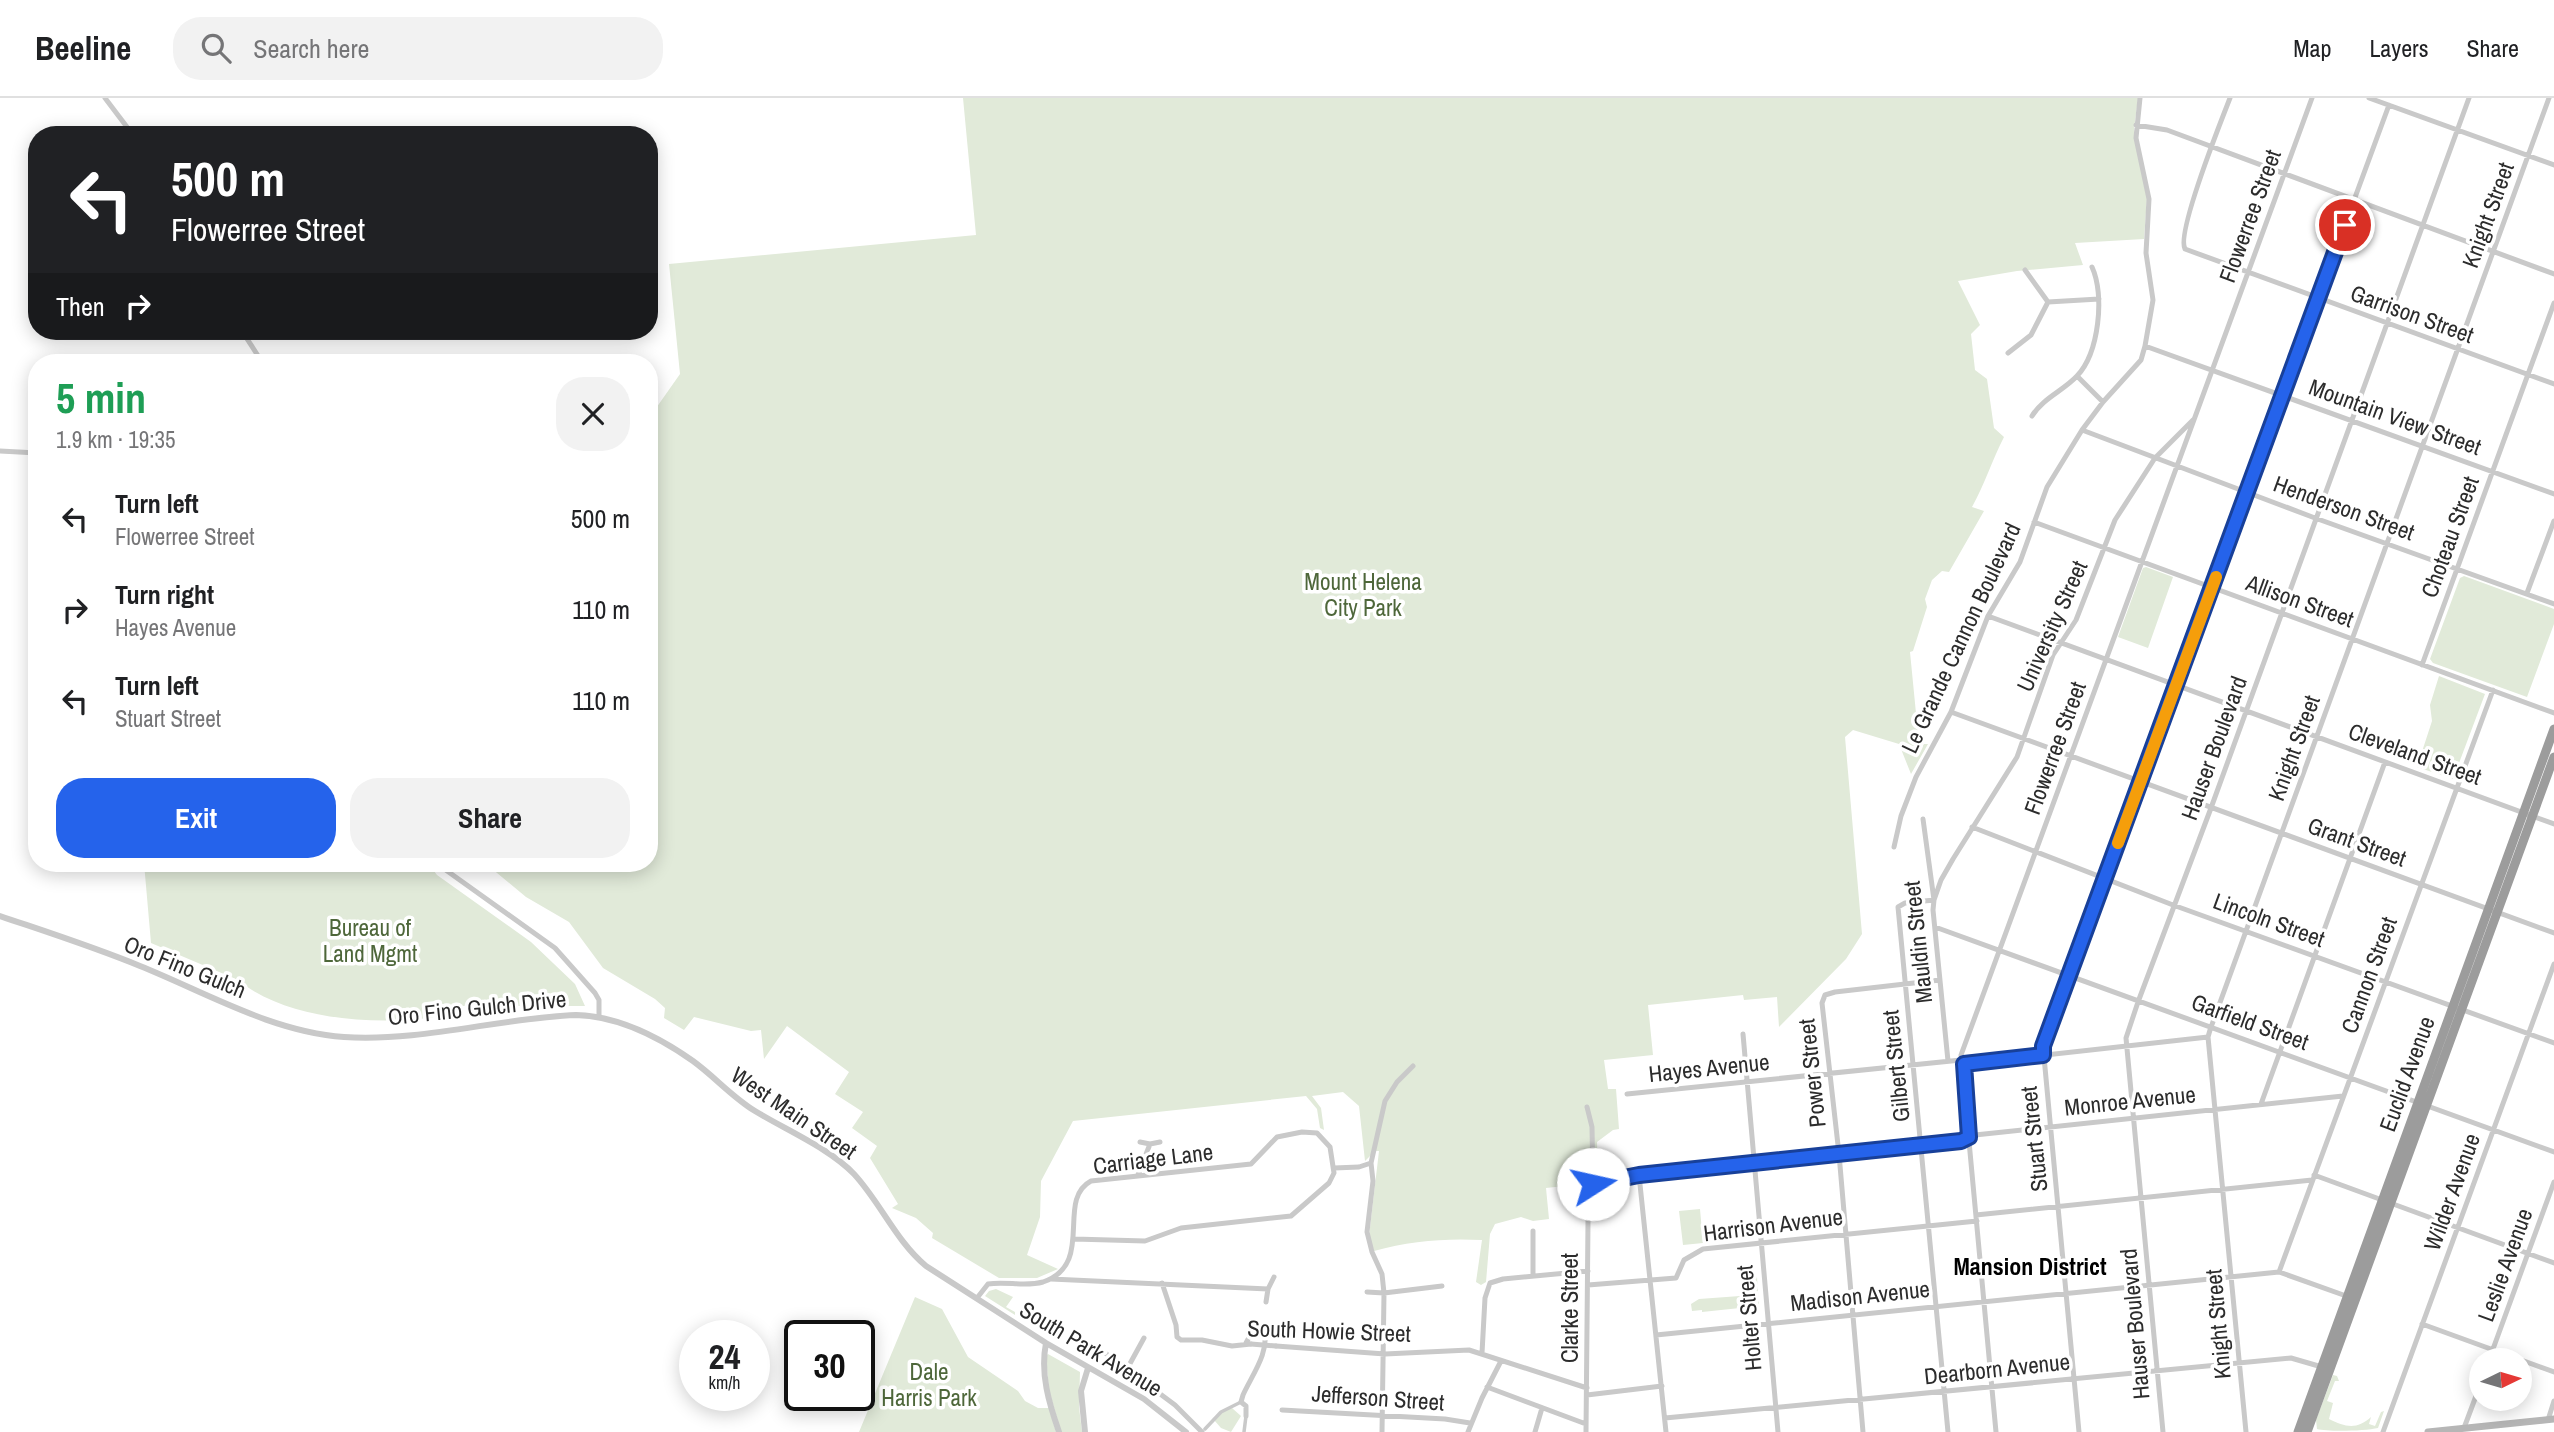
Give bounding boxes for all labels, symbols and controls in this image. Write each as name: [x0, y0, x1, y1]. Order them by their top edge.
search box: [173, 17, 663, 80]
text: Beeline: [35, 26, 131, 70]
icon: search: [197, 29, 235, 67]
text: Search here: [253, 31, 369, 66]
text: Map: [2293, 32, 2331, 64]
text: Layers: [2369, 32, 2428, 64]
text: Share: [2466, 32, 2519, 64]
text: 500 m: [171, 145, 285, 211]
street label: Flowerree Street: [2211, 145, 2288, 287]
icon: left: [56, 154, 147, 245]
street label: Knight Street: [2454, 158, 2521, 272]
pin: [2315, 195, 2375, 255]
icon: arrive: [2326, 206, 2364, 244]
text: Flowerree Street: [171, 208, 365, 251]
street label: Garrison Street: [2346, 277, 2478, 350]
icon: right: [119, 287, 157, 325]
text: Then: [56, 289, 105, 324]
text: 5 min: [56, 370, 146, 426]
street label: Mountain View Street: [2305, 371, 2486, 462]
button: close: [556, 377, 630, 451]
text: 1.9 km · 19:35: [56, 424, 176, 455]
street label: Henderson Street: [2269, 468, 2419, 547]
street label: Choteau Street: [2413, 472, 2486, 602]
text: Turn left: [115, 486, 199, 521]
icon: left: [56, 500, 94, 538]
text: 500 m: [571, 501, 630, 536]
street label: Le Grande Cannon Boulevard: [1894, 518, 2028, 758]
text: Flowerree Street: [115, 521, 254, 552]
street label: University Street: [2009, 555, 2094, 696]
park label: Mount Helena City Park: [1304, 566, 1422, 623]
street label: Allison Street: [2241, 566, 2358, 634]
text: Turn right: [115, 577, 214, 612]
icon: right: [56, 591, 94, 629]
text: 110 m: [572, 592, 630, 627]
text: Hayes Avenue: [115, 612, 236, 643]
text: Turn left: [115, 668, 199, 703]
street label: Hauser Boulevard: [2173, 672, 2254, 824]
street label: Flowerree Street: [2016, 677, 2093, 819]
icon: left: [56, 682, 94, 720]
text: 110 m: [572, 683, 630, 718]
street label: Knight Street: [2260, 691, 2327, 805]
text: Stuart Street: [115, 703, 221, 734]
street label: Cleveland Street: [2344, 715, 2486, 792]
button: Exit: [56, 778, 336, 858]
button: Share: [350, 778, 630, 858]
street label: Grant Street: [2304, 809, 2411, 874]
street label: Mauldin Street: [1896, 879, 1939, 1005]
street label: Lincoln Street: [2209, 885, 2329, 954]
park label: Bureau of Land Mgmt: [323, 912, 417, 969]
street label: Cannon Street: [2333, 912, 2404, 1037]
street label: Oro Fino Gulch: [120, 928, 251, 1005]
street label: Oro Fino Gulch Drive: [386, 983, 568, 1032]
street label: Garfield Street: [2187, 986, 2313, 1057]
street label: Gilbert Street: [1874, 1009, 1917, 1123]
street label: Euclid Avenue: [2371, 1012, 2442, 1136]
street label: Power Street: [1790, 1017, 1833, 1129]
street label: Hayes Avenue: [1647, 1046, 1771, 1089]
street label: West Main Street: [725, 1059, 863, 1166]
street label: Monroe Avenue: [2063, 1078, 2197, 1123]
street label: Stuart Street: [2013, 1085, 2054, 1193]
street label: Wilder Avenue: [2416, 1129, 2487, 1255]
street label: Carriage Lane: [1091, 1136, 1215, 1181]
position arrow: [1556, 1147, 1630, 1221]
street label: Harrison Avenue: [1701, 1201, 1844, 1248]
street label: Leslie Avenue: [2470, 1204, 2539, 1326]
street label: Hauser Boulevard: [2112, 1248, 2157, 1401]
district label: Mansion District: [1953, 1250, 2107, 1282]
street label: Clarke Street: [1554, 1253, 1585, 1363]
street label: Holter Street: [1728, 1264, 1769, 1372]
street label: Knight Street: [2197, 1268, 2238, 1380]
street label: Madison Avenue: [1789, 1273, 1931, 1318]
street label: South Park Avenue: [1014, 1294, 1168, 1403]
street label: South Howie Street: [1247, 1312, 1411, 1349]
speed limit sign: 30: [784, 1320, 875, 1411]
text: 24: [709, 1333, 740, 1380]
street label: Dearborn Avenue: [1922, 1345, 2071, 1392]
north arrow: [2469, 1348, 2532, 1410]
map controls: [2469, 1348, 2532, 1411]
park label: Dale Harris Park: [881, 1356, 977, 1413]
text: km/h: [709, 1370, 741, 1395]
street label: Jefferson Street: [1311, 1377, 1445, 1418]

